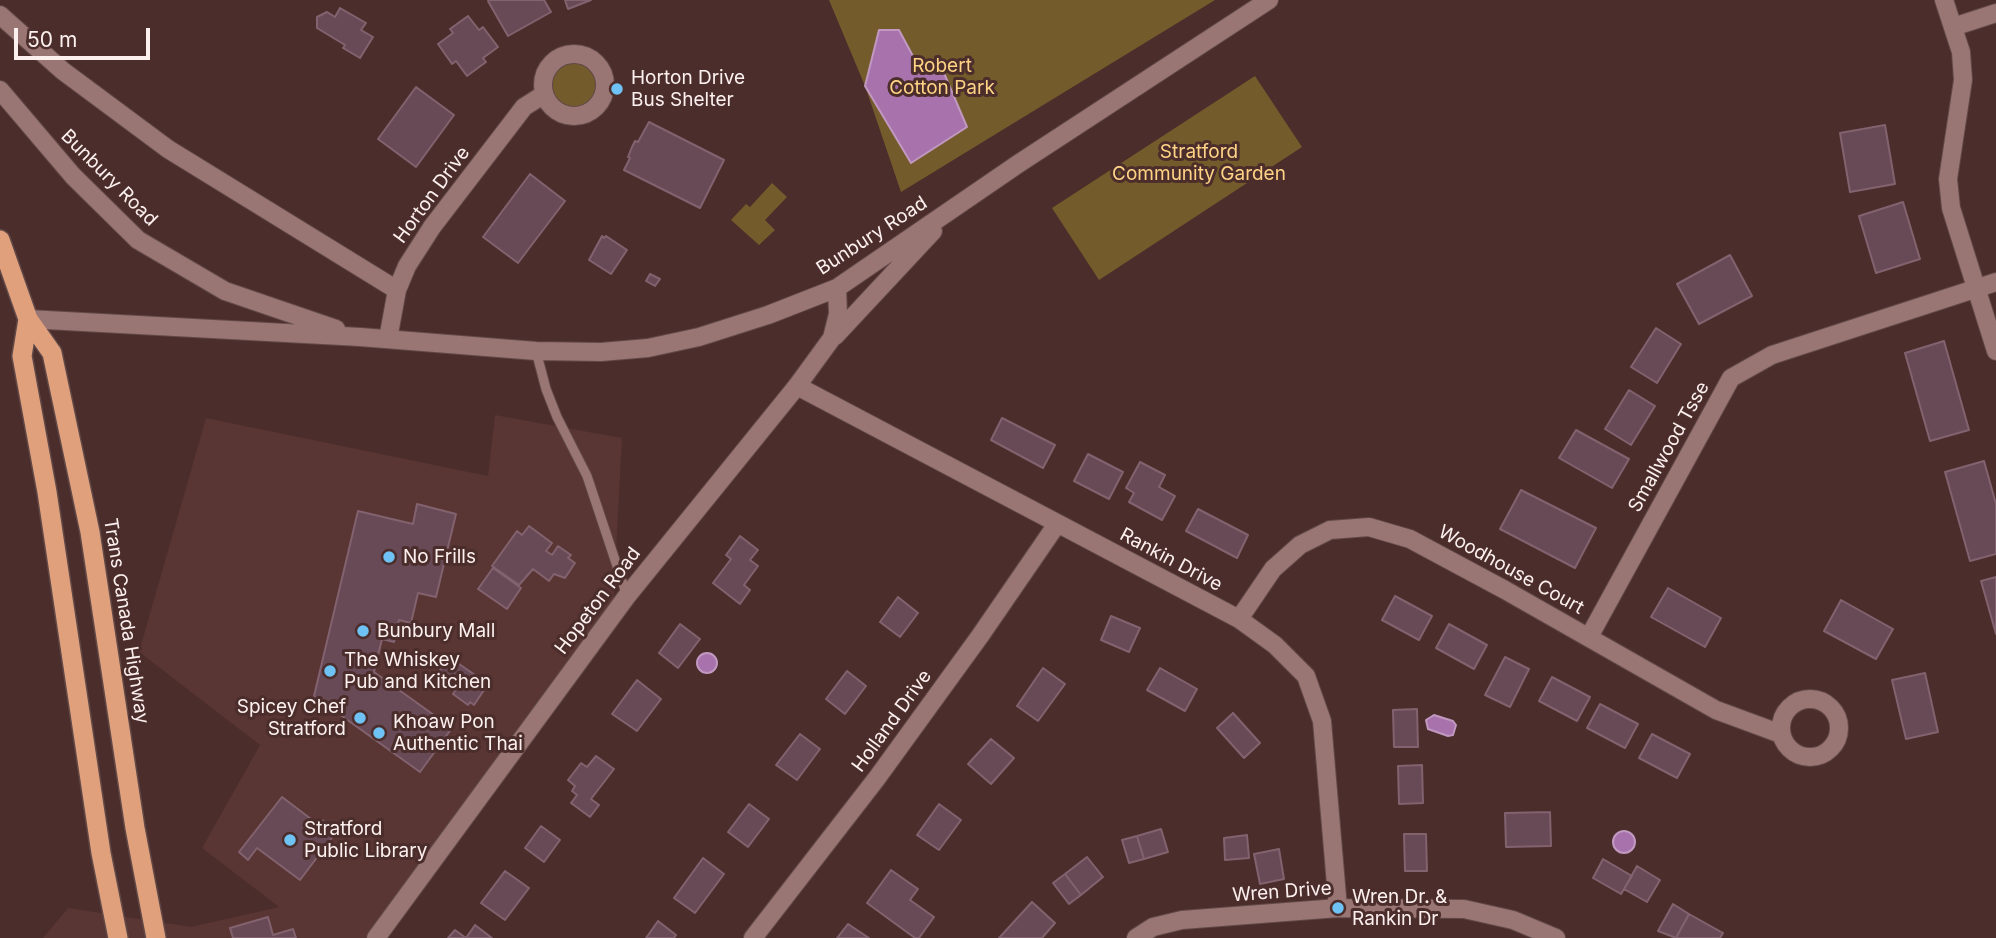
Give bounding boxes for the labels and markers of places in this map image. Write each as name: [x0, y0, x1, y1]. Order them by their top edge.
place label: Horton Drive Bus Shelter: [631, 67, 745, 111]
marker: Horton Drive Bus Shelter: [609, 81, 625, 97]
place label: No Frills: [403, 546, 476, 568]
marker: No Frills: [381, 549, 397, 565]
place label: Bunbury Mall: [377, 620, 495, 642]
marker: Bunbury Mall: [355, 623, 371, 639]
place label: The Whiskey Pub and Kitchen: [344, 649, 491, 693]
marker: The Whiskey Pub and Kitchen: [322, 663, 338, 679]
place label: Spicey Chef Stratford: [237, 696, 346, 740]
marker: Spicey Chef Stratford: [352, 710, 368, 726]
place label: Khoaw Pon Authentic Thai: [393, 711, 523, 755]
marker: Khoaw Pon Authentic Thai: [371, 725, 387, 741]
place label: Stratford Public Library: [304, 818, 427, 862]
marker: Stratford Public Library: [282, 832, 298, 848]
place label: Wren Dr. & Rankin Dr: [1352, 886, 1447, 930]
marker: Wren Dr. & Rankin Dr: [1330, 900, 1346, 916]

